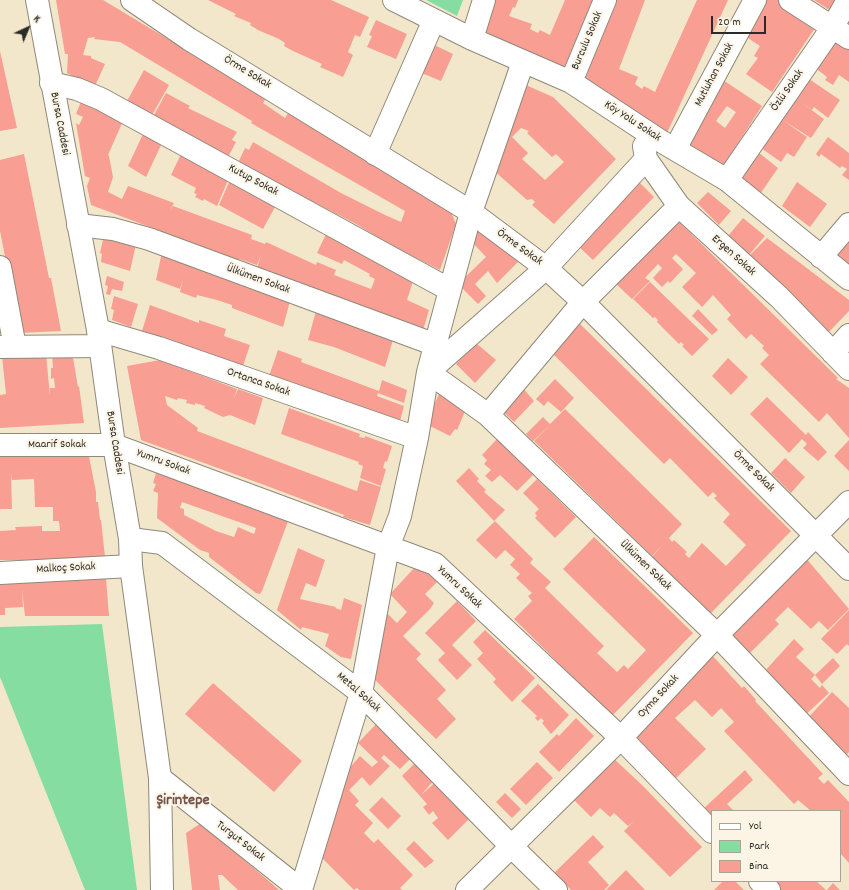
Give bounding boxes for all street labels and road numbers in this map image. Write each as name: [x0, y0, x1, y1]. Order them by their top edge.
street label: Burculu Sokak: [569, 10, 607, 72]
street label: Mutluhan Sokak: [692, 41, 738, 109]
street label: Örme Sokak: [220, 53, 274, 93]
street label: Özlü Sokak: [768, 67, 808, 115]
street label: Bursa Caddesi: [46, 91, 72, 157]
street label: Köy Yolu Sokak: [601, 98, 663, 146]
street label: Kutup Sokak: [225, 162, 281, 200]
street label: Örme Sokak: [493, 226, 545, 270]
street label: Ergen Sokak: [708, 232, 758, 280]
street label: Ülkümen Sokak: [224, 262, 292, 298]
street label: Ortanca Sokak: [224, 365, 292, 401]
street label: Bursa Caddesi: [102, 410, 126, 476]
street label: Maarif Sokak: [28, 438, 86, 452]
street label: Yumru Sokak: [134, 447, 192, 479]
street label: Örme Sokak: [729, 448, 777, 496]
street label: Ülkümen Sokak: [616, 538, 674, 594]
street label: Malkoç Sokak: [36, 560, 96, 578]
street label: Yumru Sokak: [434, 564, 484, 612]
street label: Metal Sokak: [333, 670, 383, 716]
street label: Oyma Sokak: [635, 672, 683, 722]
street label: Turgut Sokak: [213, 818, 267, 866]

